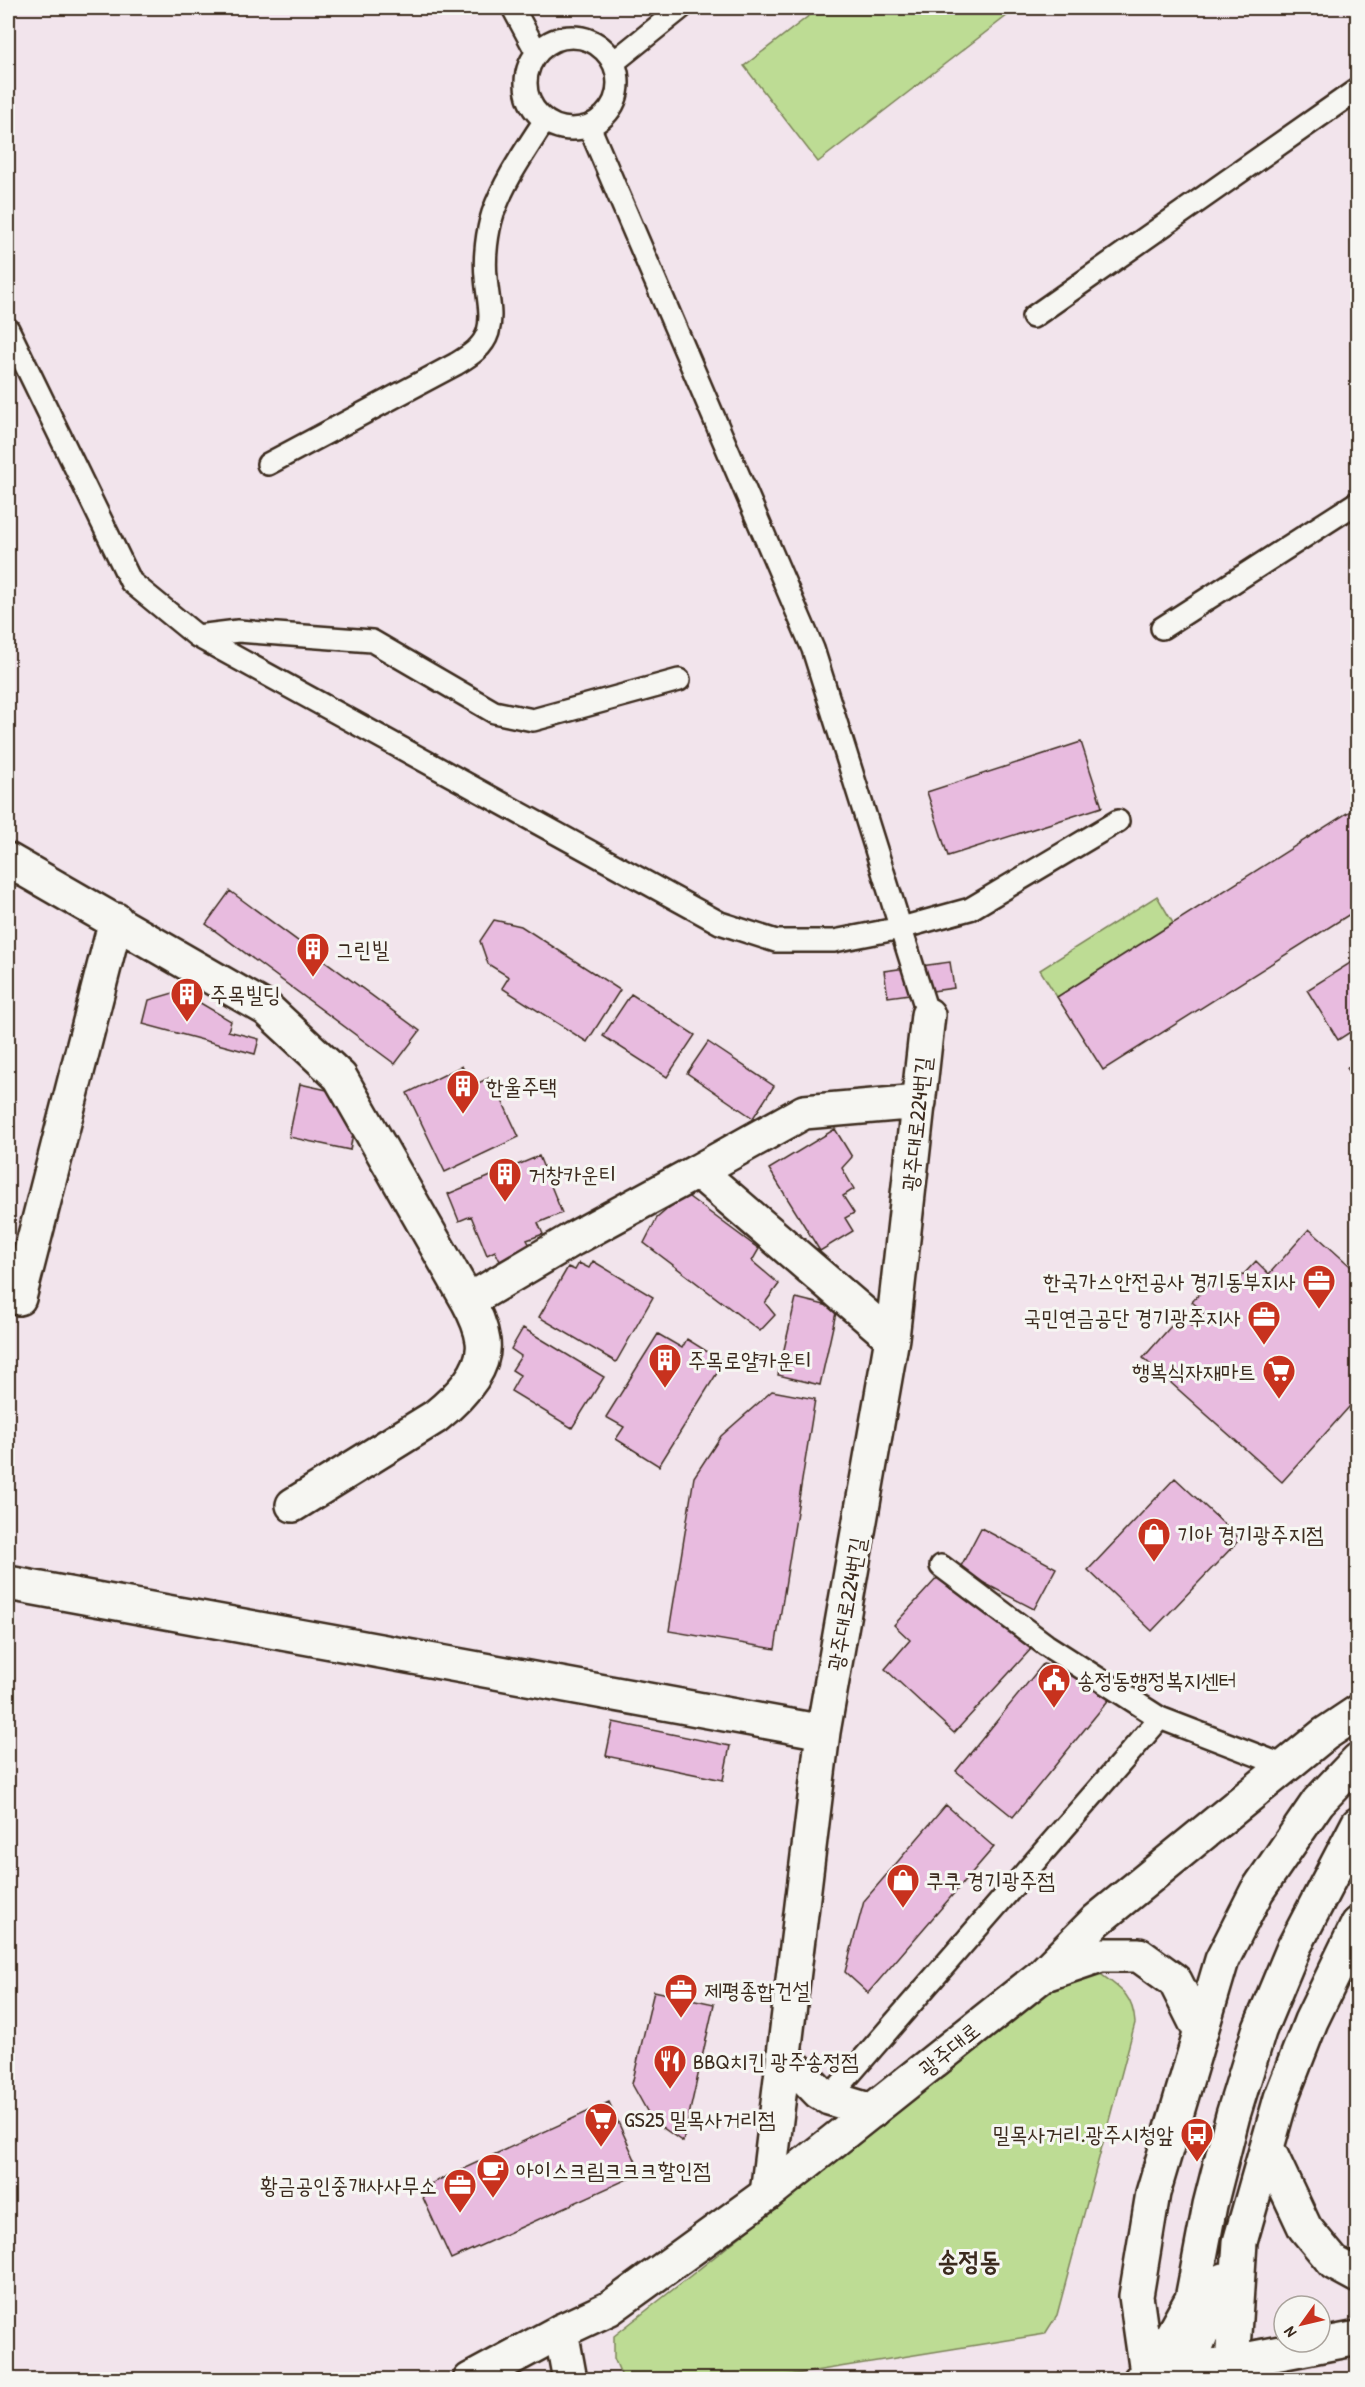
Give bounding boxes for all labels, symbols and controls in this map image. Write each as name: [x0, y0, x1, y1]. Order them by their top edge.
building icon: 그린빌: [295, 931, 331, 978]
place label: 그린빌: [336, 934, 389, 964]
building icon: 주목빌딩: [169, 976, 205, 1023]
place label: 주목빌딩: [210, 979, 281, 1009]
street label: 광주대로224번길: [894, 1055, 938, 1193]
building icon: 한울주택: [445, 1068, 481, 1115]
place label: 한울주택: [486, 1071, 557, 1101]
building icon: 거창카운티: [487, 1156, 523, 1203]
place label: 거창카운티: [528, 1159, 617, 1189]
office icon: 한국가스안전공사 경기동부지사: [1301, 1263, 1337, 1310]
place label: 한국가스안전공사 경기동부지사: [1043, 1266, 1296, 1296]
office icon: 국민연금공단 경기광주지사: [1246, 1299, 1282, 1346]
place label: 국민연금공단 경기광주지사: [1024, 1302, 1241, 1332]
building icon: 주목로얄카운티: [647, 1342, 683, 1389]
place label: 주목로얄카운티: [688, 1345, 812, 1375]
supermarket icon: 행복식자재마트: [1261, 1353, 1297, 1400]
place label: 행복식자재마트: [1132, 1356, 1256, 1386]
shop icon: 기아 경기광주지점: [1136, 1516, 1172, 1563]
place label: 기아 경기광주지점: [1177, 1519, 1324, 1549]
street label: 광주대로224번길: [820, 1535, 873, 1673]
public building icon: 송정동행정복지센터: [1036, 1662, 1072, 1709]
place label: 송정동행정복지센터: [1077, 1665, 1236, 1695]
shop icon: 쿠쿠 경기광주점: [885, 1862, 921, 1909]
place label: 쿠쿠 경기광주점: [926, 1865, 1055, 1895]
office icon: 제평종합건설: [663, 1972, 699, 2019]
place label: 제평종합건설: [704, 1975, 811, 2005]
street label: 광주대로: [912, 2015, 986, 2083]
restaurant icon: BBQ치킨 광주송정점: [652, 2043, 688, 2090]
place label: BBQ치킨 광주송정점: [693, 2046, 859, 2076]
supermarket icon: GS25 밀목사거리점: [583, 2101, 619, 2148]
place label: GS25 밀목사거리점: [624, 2104, 776, 2134]
bus stop icon: 밀목사거리.광주시청앞: [1179, 2116, 1215, 2163]
place label: 밀목사거리.광주시청앞: [992, 2119, 1174, 2149]
cafe icon: 아이스크림크크크할인점: [475, 2152, 511, 2199]
place label: 아이스크림크크크할인점: [516, 2155, 711, 2185]
office icon: 황금공인중개사사무소: [442, 2167, 478, 2214]
place label: 황금공인중개사사무소: [260, 2170, 437, 2200]
district label: 송정동: [938, 2243, 1000, 2278]
north arrow: [1272, 2294, 1332, 2354]
text: N: [1278, 2322, 1301, 2342]

